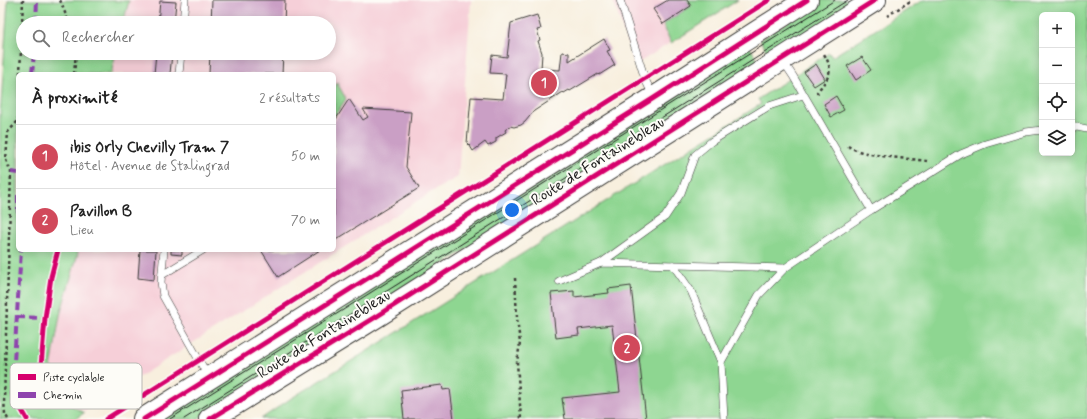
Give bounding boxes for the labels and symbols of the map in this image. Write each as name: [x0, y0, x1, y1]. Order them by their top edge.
pin: 1: [531, 68, 557, 98]
street label: Route de Fontainebleau: [527, 112, 668, 211]
your location: [502, 200, 522, 220]
street label: Route de Fontainebleau: [253, 285, 394, 384]
pin: 2: [614, 333, 640, 363]
legend: [10, 363, 142, 409]
text: Piste cyclable: [43, 371, 104, 385]
text: Chemin: [43, 389, 82, 403]

